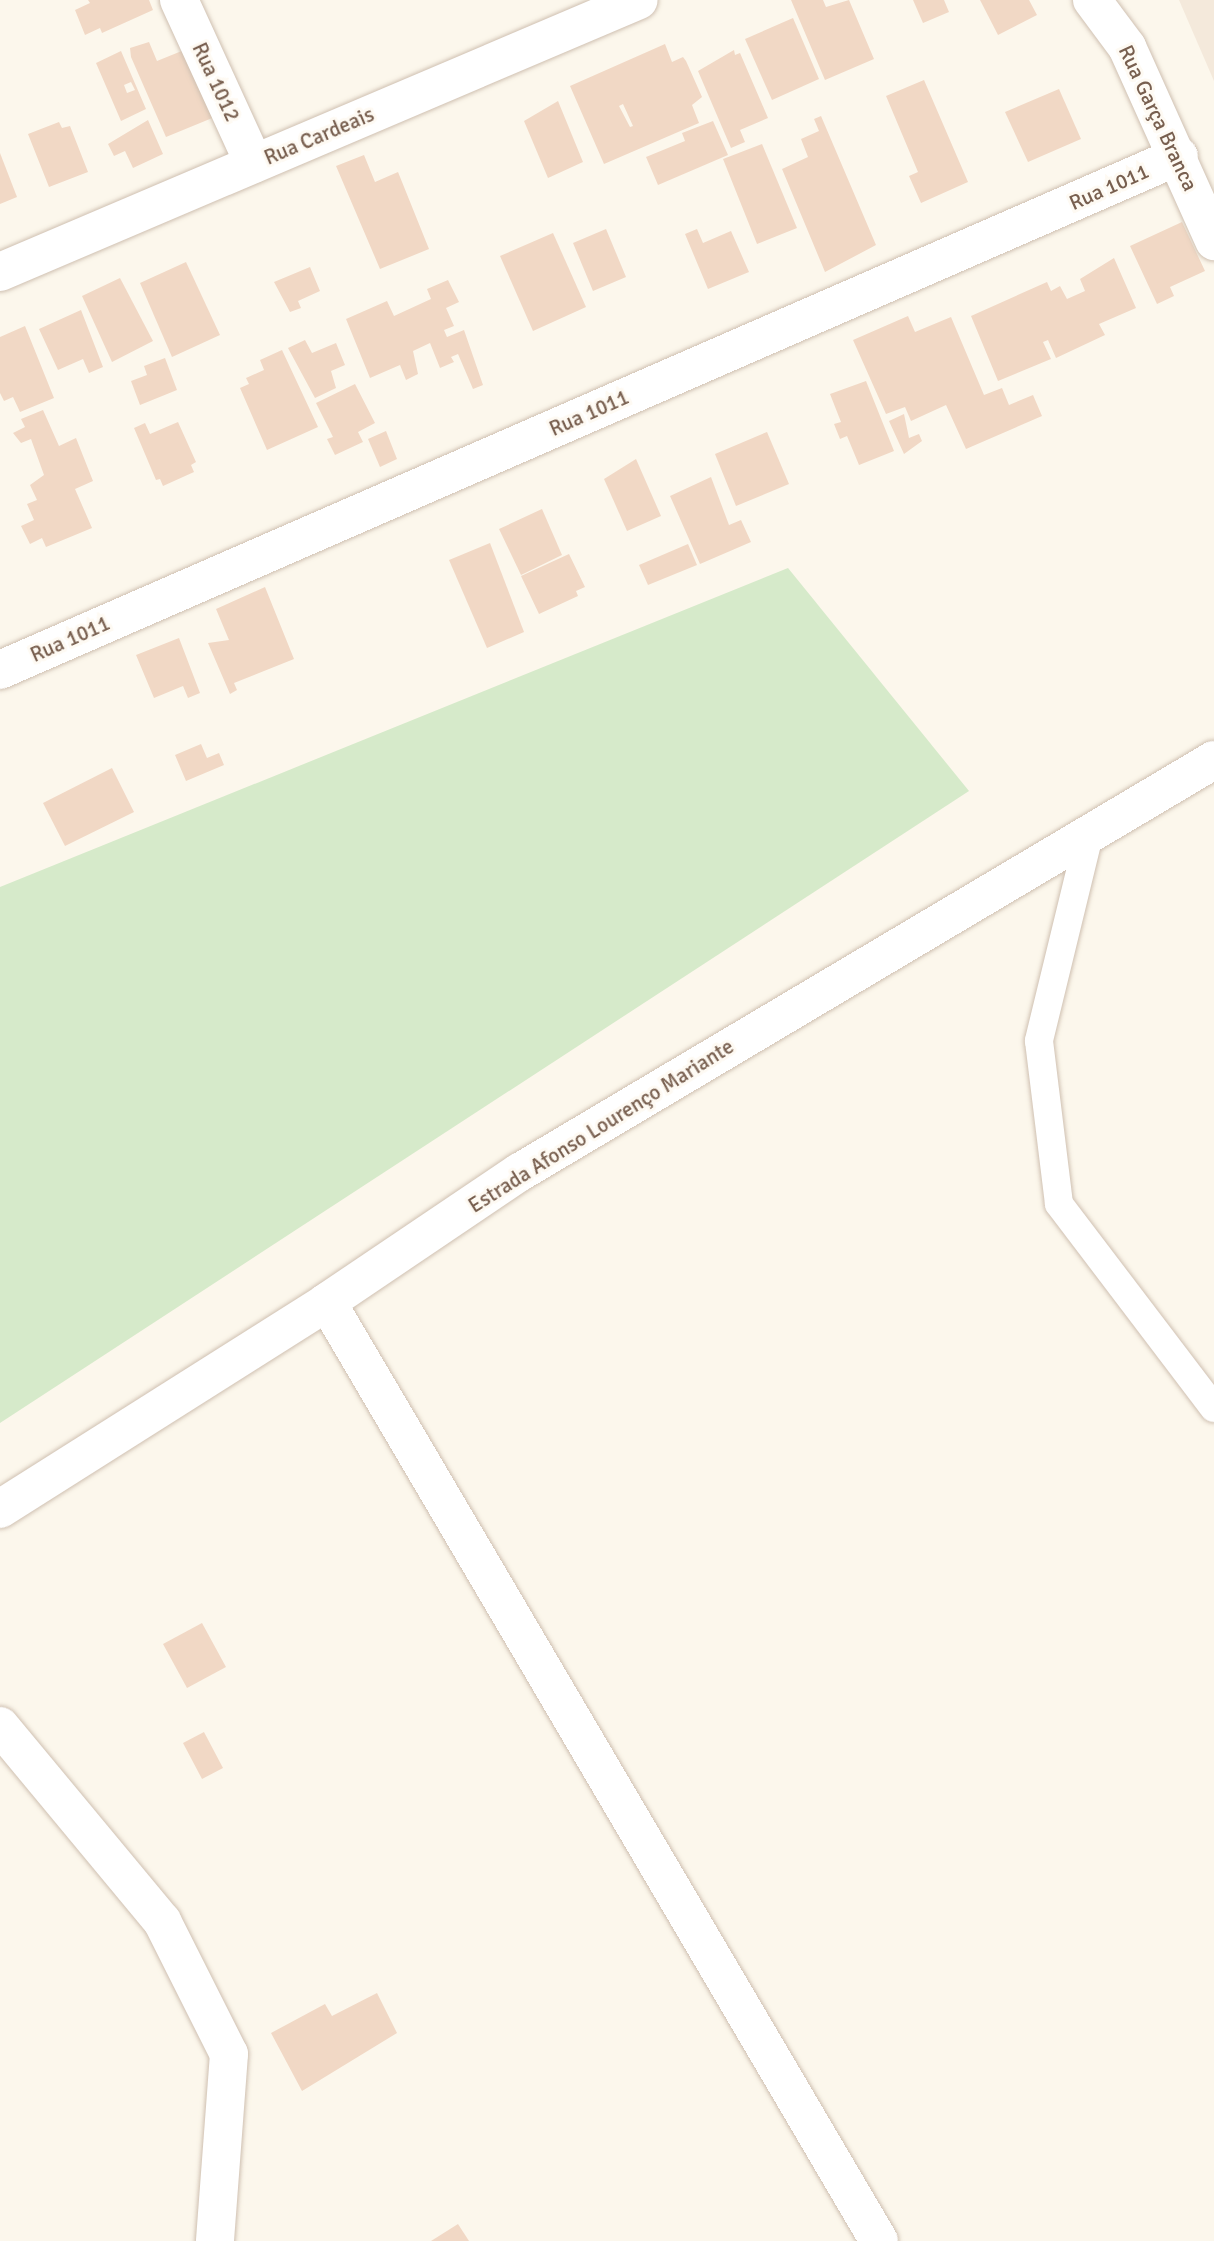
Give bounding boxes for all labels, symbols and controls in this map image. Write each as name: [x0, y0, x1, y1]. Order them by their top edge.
street label: Rua 1012: [187, 38, 245, 126]
street label: Rua Garça Branca: [1113, 41, 1203, 195]
street label: Rua Cardeais: [260, 102, 378, 170]
street label: Rua 1011: [1065, 158, 1153, 216]
street label: Rua 1011: [545, 384, 633, 442]
street label: Rua 1011: [26, 610, 114, 668]
street label: Estrada Afonso Lourenço Mariante: [464, 1034, 738, 1218]

